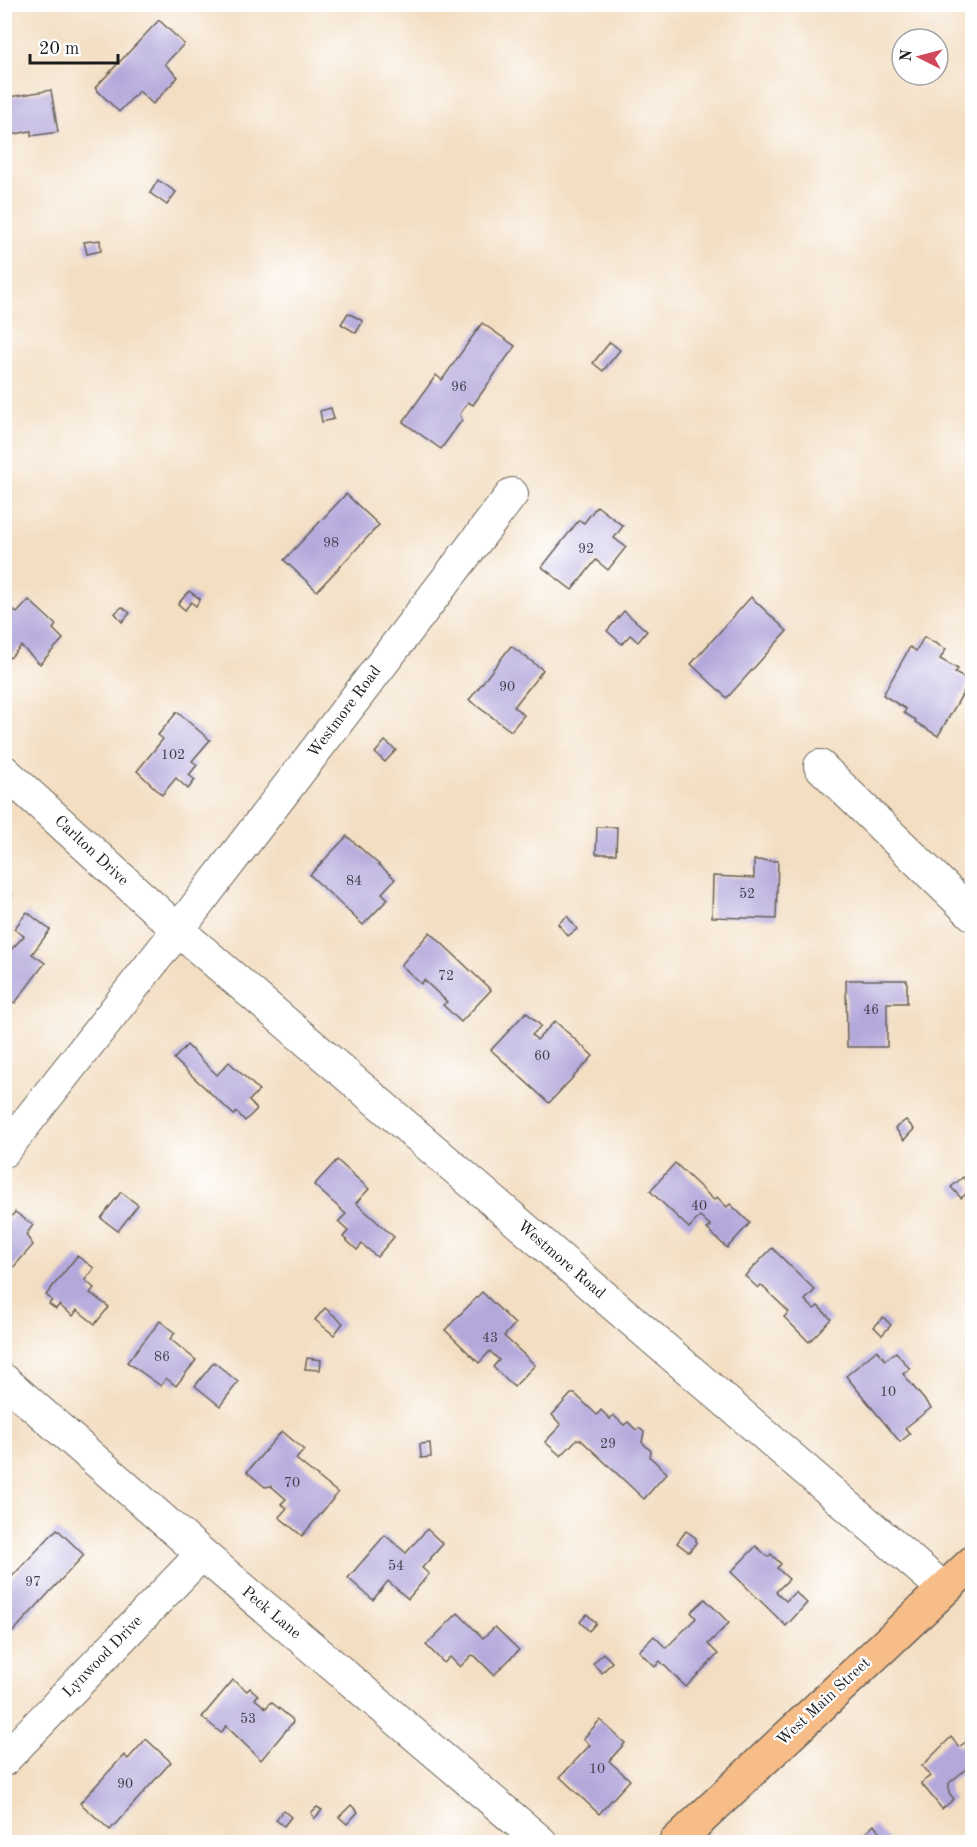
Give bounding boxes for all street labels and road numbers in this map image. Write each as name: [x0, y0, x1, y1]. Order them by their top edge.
street label: Westmore Road: [305, 663, 385, 761]
street label: Carlton Drive: [51, 813, 131, 889]
street label: Westmore Road: [514, 1218, 608, 1302]
street label: Peck Lane: [238, 1584, 304, 1642]
street label: Lynwood Drive: [60, 1613, 146, 1701]
street label: West Main Street: [774, 1655, 874, 1749]

